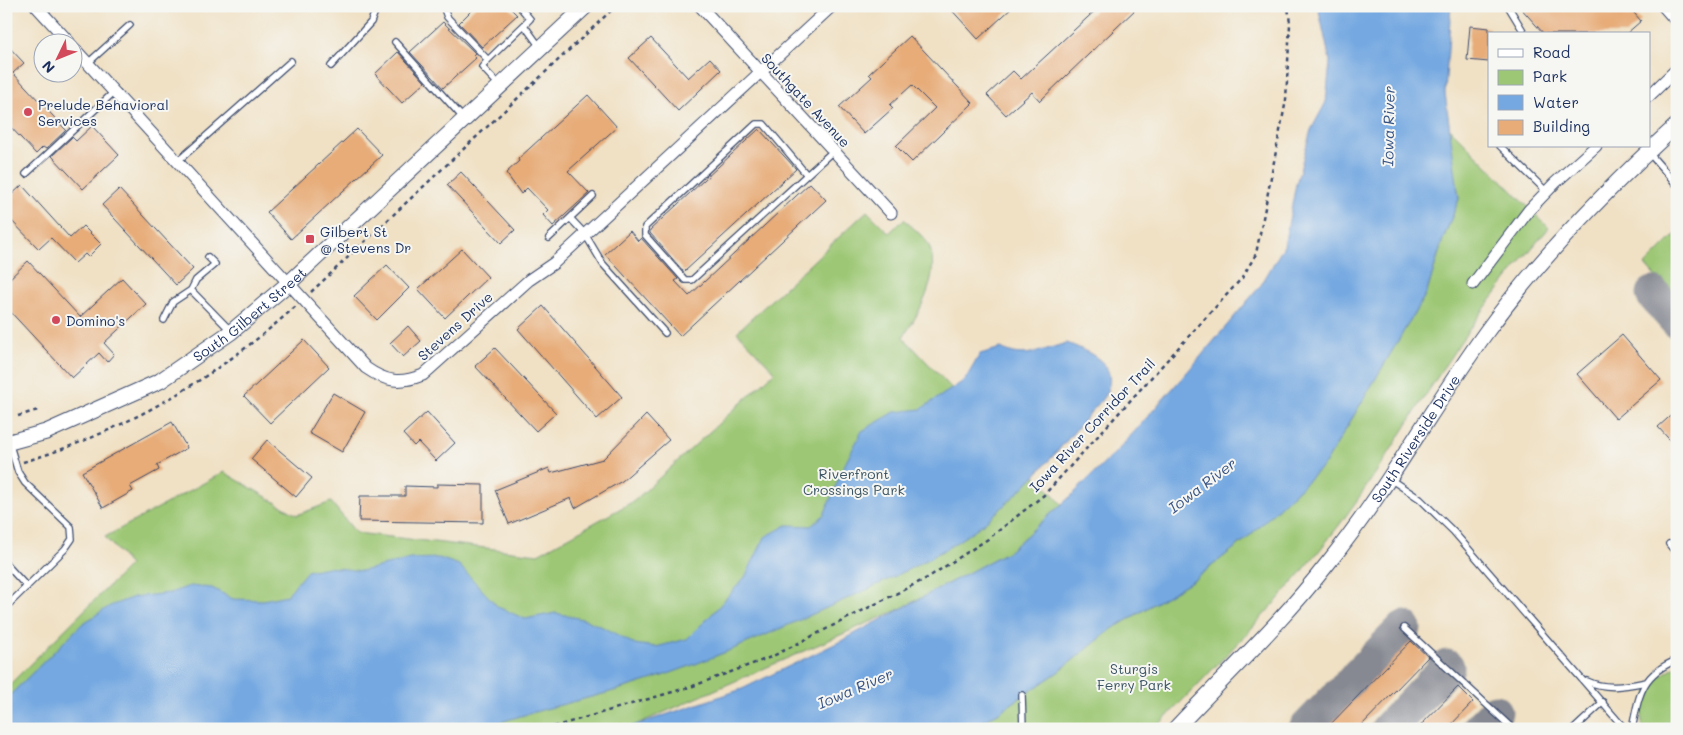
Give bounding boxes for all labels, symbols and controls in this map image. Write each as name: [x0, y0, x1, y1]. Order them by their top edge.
north arrow: [32, 32, 82, 82]
legend: [1488, 32, 1650, 148]
text: Road: [1533, 42, 1570, 62]
street label: Southgate Avenue: [757, 49, 855, 151]
text: N: [38, 57, 59, 78]
text: Park: [1533, 66, 1567, 86]
water label: Iowa River: [1377, 85, 1399, 166]
text: Water: [1533, 92, 1579, 112]
place label: Prelude Behavioral Services: [38, 95, 169, 130]
marker: Prelude Behavioral Services: [22, 106, 34, 118]
text: Building: [1533, 116, 1590, 136]
place label: Gilbert St @ Stevens Dr: [320, 222, 411, 257]
marker: Gilbert St @ Stevens Dr: [304, 233, 316, 245]
street label: South Gilbert Street: [189, 263, 310, 365]
street label: Stevens Drive: [413, 287, 497, 365]
place label: Domino's: [66, 311, 125, 330]
marker: Domino's: [50, 314, 62, 326]
street label: Iowa River Corridor Trail: [1025, 354, 1159, 496]
street label: South Riverside Drive: [1366, 371, 1464, 506]
water label: Iowa River: [1164, 453, 1240, 517]
park label: Riverfront Crossings Park: [803, 464, 905, 499]
park label: Sturgis Ferry Park: [1097, 659, 1171, 694]
water label: Iowa River: [814, 663, 896, 713]

